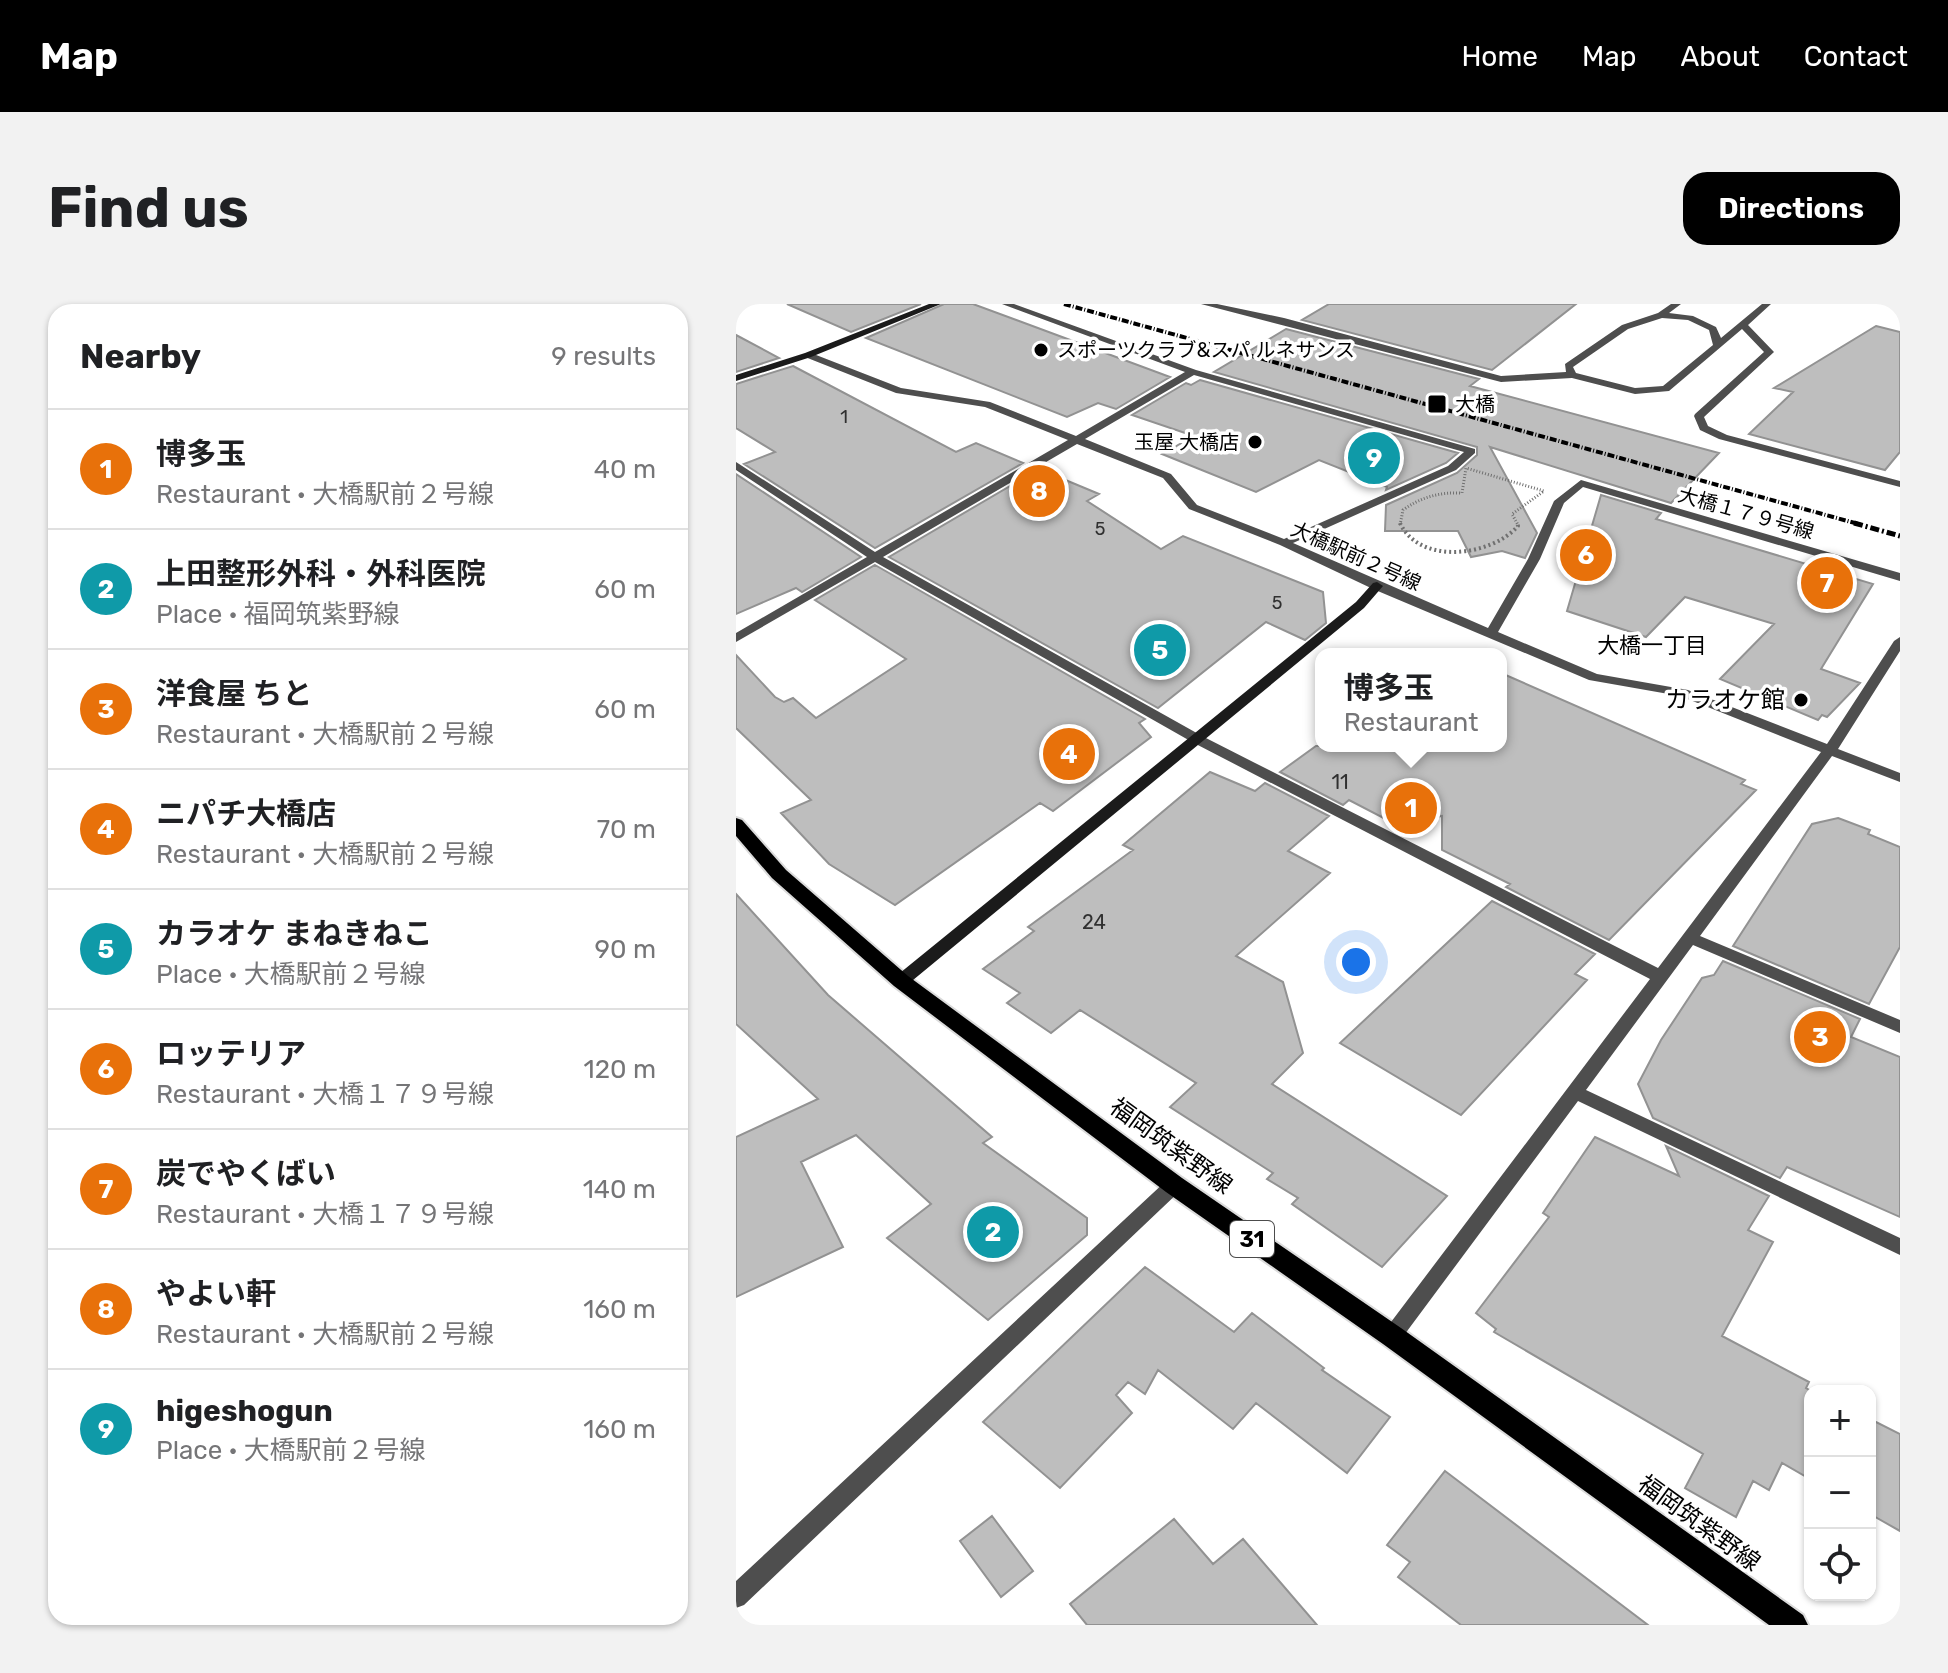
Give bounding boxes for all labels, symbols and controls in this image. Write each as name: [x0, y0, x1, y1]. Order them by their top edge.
text: Map: [40, 33, 118, 79]
text: Home: [1461, 40, 1538, 73]
text: Map: [1582, 40, 1636, 73]
text: About: [1680, 40, 1760, 73]
text: Contact: [1804, 40, 1908, 73]
button: Directions: [1683, 172, 1900, 245]
text: Find us: [48, 175, 249, 241]
text: Nearby: [80, 336, 201, 377]
place label: スポーツクラブ&スパ ルネサンス: [1057, 338, 1355, 362]
text: 9 results: [551, 341, 656, 372]
marker: スポーツクラブ&スパ ルネサンス: [1032, 341, 1050, 359]
place label: 大橋: [1455, 392, 1495, 416]
marker: 大橋: [1426, 393, 1448, 415]
house number: 1: [840, 406, 848, 428]
pin: 9: [1348, 428, 1400, 488]
place label: 玉屋 大橋店: [1134, 430, 1239, 454]
marker: 玉屋 大橋店: [1246, 433, 1264, 451]
text: 博多玉: [156, 436, 246, 472]
text: 1: [100, 454, 112, 485]
text: 40 m: [594, 454, 656, 485]
pin: 8: [1013, 461, 1065, 521]
text: Restaurant · 大橋駅前２号線: [156, 479, 494, 510]
street label: 大橋１７９号線: [1675, 482, 1817, 544]
street label: 大橋駅前２号線: [1287, 517, 1425, 595]
house number: 5: [1095, 518, 1105, 540]
pin: 6: [1560, 525, 1612, 585]
pin: 7: [1801, 553, 1853, 613]
text: 上田整形外科・外科医院: [156, 556, 486, 592]
text: 2: [98, 574, 114, 605]
text: 60 m: [594, 574, 656, 605]
house number: 5: [1272, 592, 1282, 614]
text: Place · 福岡筑紫野線: [156, 599, 400, 630]
pin: 5: [1134, 620, 1186, 680]
district label: 大橋一丁目: [1597, 632, 1707, 659]
popup: [1315, 648, 1507, 752]
text: 博多玉: [1344, 670, 1434, 706]
text: 洋食屋 ちと: [156, 676, 312, 712]
place label: カラオケ館: [1665, 686, 1785, 714]
marker: カラオケ館: [1792, 691, 1810, 709]
text: 3: [97, 694, 115, 725]
text: 60 m: [594, 694, 656, 725]
text: Restaurant: [1344, 707, 1478, 738]
text: Restaurant · 大橋駅前２号線: [156, 719, 494, 750]
pin: 4: [1043, 724, 1095, 784]
house number: 11: [1331, 770, 1349, 794]
pin: 1: [1385, 778, 1437, 838]
text: ニパチ大橋店: [156, 796, 336, 832]
text: 4: [97, 814, 115, 845]
text: 70 m: [597, 814, 656, 845]
text: Restaurant · 大橋駅前２号線: [156, 839, 494, 870]
house number: 24: [1082, 910, 1106, 934]
text: カラオケ まねきねこ: [156, 916, 432, 952]
text: 5: [98, 934, 114, 965]
text: 90 m: [595, 934, 656, 965]
your location: [1336, 942, 1376, 982]
text: Place · 大橋駅前２号線: [156, 959, 426, 990]
pin: 3: [1794, 1007, 1846, 1067]
text: ロッテリア: [156, 1036, 306, 1072]
text: 6: [98, 1054, 114, 1085]
text: 120 m: [584, 1054, 656, 1085]
text: Restaurant · 大橋１７９号線: [156, 1079, 494, 1110]
street label: 福岡筑紫野線: [1105, 1092, 1237, 1200]
text: 炭でやくばい: [156, 1156, 336, 1192]
text: 7: [99, 1174, 113, 1205]
text: 140 m: [583, 1174, 656, 1205]
text: Restaurant · 大橋１７９号線: [156, 1199, 494, 1230]
pin: 2: [967, 1202, 1019, 1262]
road number: 31: [1230, 1221, 1274, 1257]
text: やよい軒: [156, 1276, 276, 1312]
text: 8: [97, 1294, 115, 1325]
text: 160 m: [583, 1294, 656, 1325]
text: Restaurant · 大橋駅前２号線: [156, 1319, 494, 1350]
map controls: [1804, 1385, 1876, 1601]
button: +: [1804, 1385, 1876, 1457]
text: higeshogun: [156, 1393, 333, 1429]
text: 9: [98, 1414, 114, 1445]
text: 160 m: [583, 1414, 656, 1445]
text: Place · 大橋駅前２号線: [156, 1435, 426, 1466]
button: −: [1804, 1457, 1876, 1529]
street label: 福岡筑紫野線: [1633, 1469, 1765, 1577]
button: locate: [1804, 1529, 1876, 1601]

